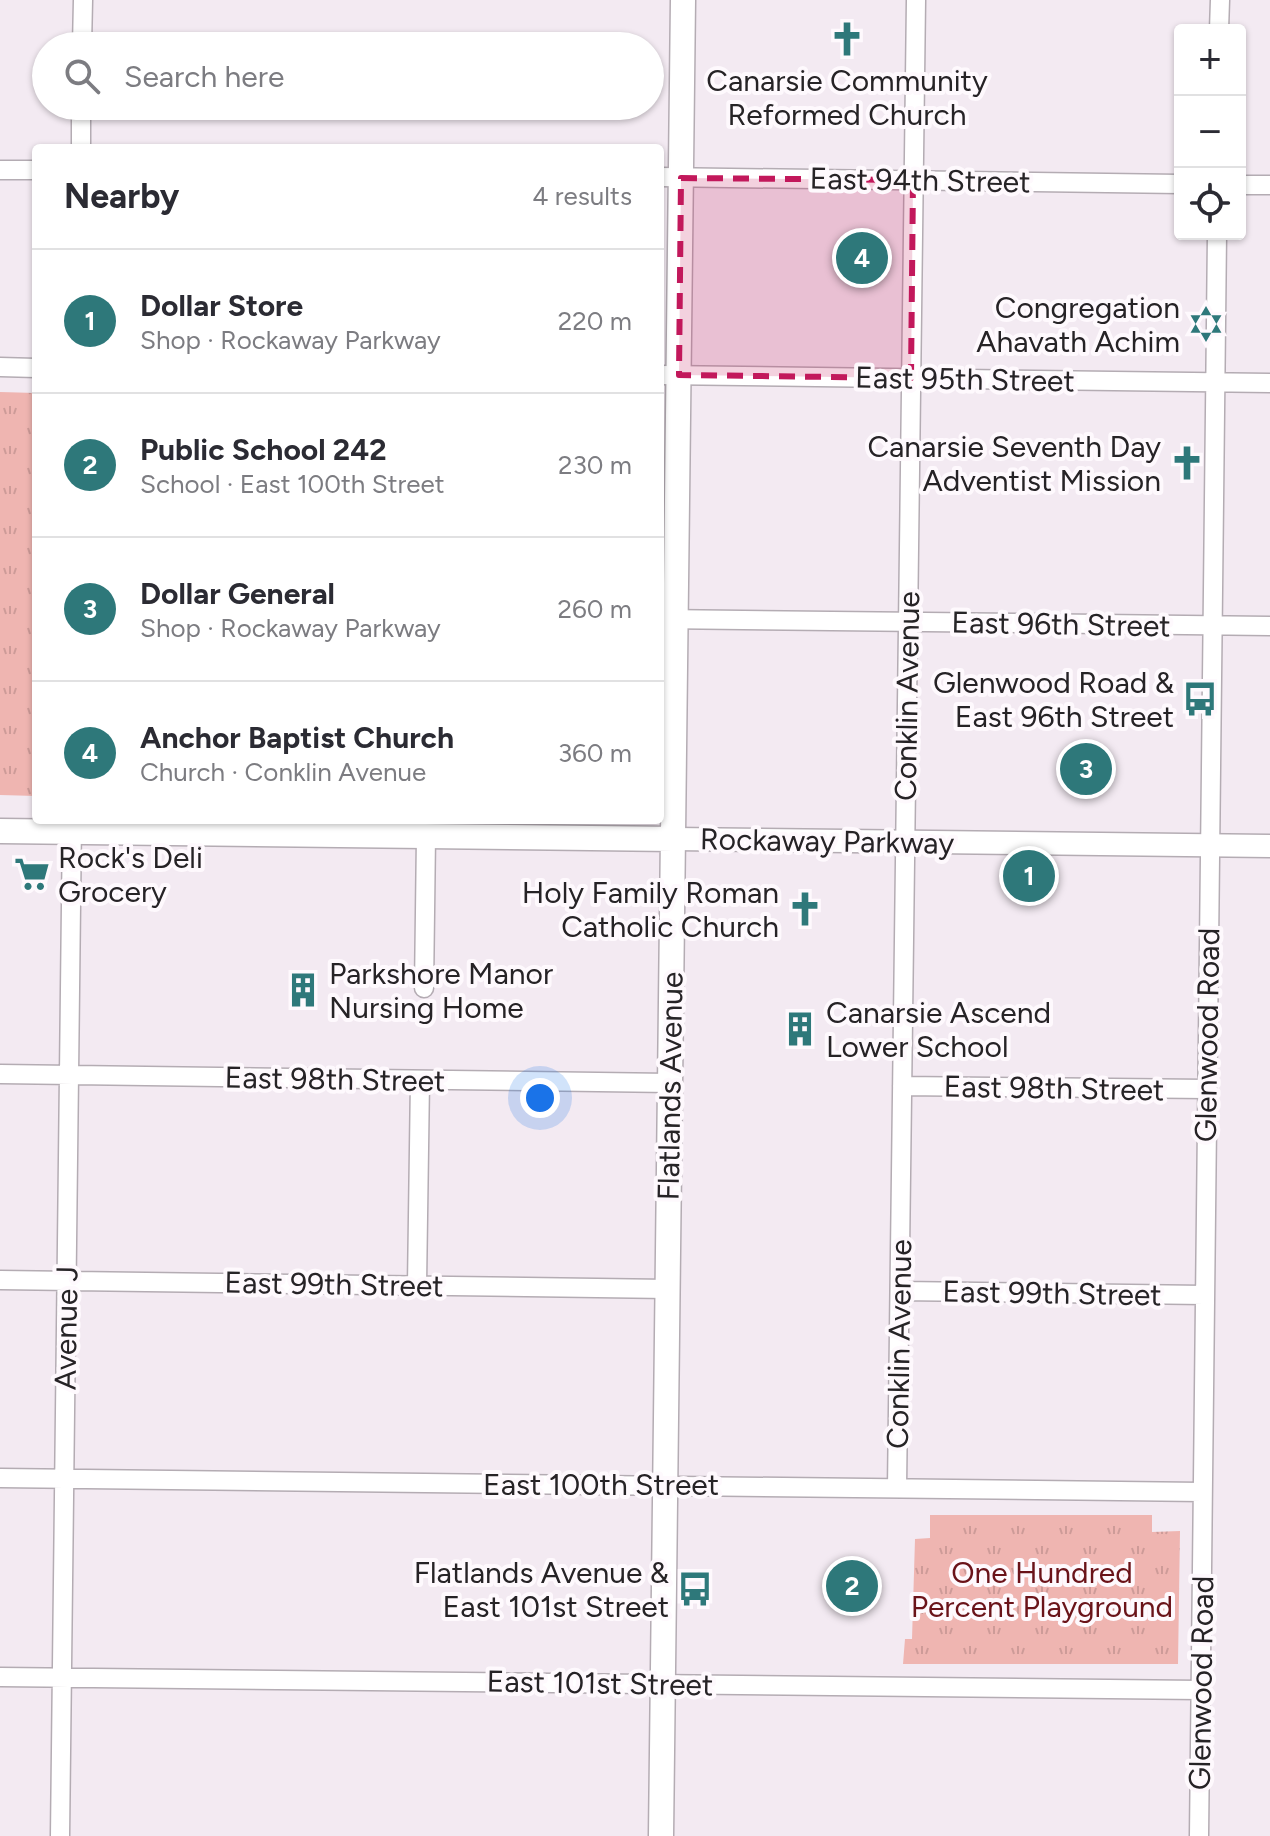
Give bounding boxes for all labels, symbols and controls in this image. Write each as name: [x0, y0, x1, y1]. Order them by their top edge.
church icon: Canarsie Community Reformed Church: [828, 20, 866, 58]
map controls: [1174, 24, 1246, 240]
button: +: [1174, 24, 1246, 96]
search box: [32, 32, 664, 120]
icon: search: [60, 54, 104, 98]
text: Search here: [124, 58, 284, 95]
place label: Canarsie Community Reformed Church: [706, 62, 988, 133]
button: −: [1174, 96, 1246, 168]
street label: East 94th Street: [809, 160, 1031, 200]
button: locate: [1174, 168, 1246, 240]
text: Nearby: [64, 176, 179, 217]
text: 4 results: [532, 180, 632, 212]
pin: 4: [836, 228, 888, 288]
text: Dollar Store: [140, 287, 303, 324]
place label: Congregation Ahavath Achim: [976, 289, 1180, 360]
text: 1: [85, 305, 95, 337]
text: 220 m: [558, 305, 632, 337]
synagogue icon: Congregation Ahavath Achim: [1187, 305, 1225, 343]
text: Shop · Rockaway Parkway: [140, 324, 441, 356]
street label: East 95th Street: [855, 359, 1075, 399]
place label: Canarsie Seventh Day Adventist Mission: [867, 428, 1161, 499]
text: Public School 242: [140, 431, 387, 468]
church icon: Canarsie Seventh Day Adventist Mission: [1168, 444, 1206, 482]
text: 2: [82, 449, 98, 481]
text: 230 m: [558, 449, 632, 481]
text: School · East 100th Street: [140, 468, 445, 500]
text: Dollar General: [140, 575, 335, 612]
street label: Conklin Avenue: [887, 591, 927, 801]
text: 3: [83, 593, 97, 625]
text: 260 m: [558, 593, 632, 625]
street label: East 96th Street: [951, 604, 1171, 644]
text: Shop · Rockaway Parkway: [140, 612, 441, 644]
place label: Glenwood Road & East 96th Street: [933, 664, 1175, 735]
bus stop icon: Glenwood Road & East 96th Street: [1181, 680, 1219, 718]
text: Anchor Baptist Church: [140, 719, 454, 756]
text: 4: [82, 737, 98, 769]
text: 360 m: [558, 737, 632, 769]
pin: 3: [1060, 739, 1112, 799]
text: Church · Conklin Avenue: [140, 756, 426, 788]
street label: Rockaway Parkway: [700, 820, 955, 862]
place label: Rock's Deli Grocery: [58, 839, 203, 910]
pin: 1: [1003, 846, 1055, 906]
supermarket icon: Rock's Deli Grocery: [13, 855, 51, 893]
place label: Holy Family Roman Catholic Church: [522, 874, 779, 945]
church icon: Holy Family Roman Catholic Church: [786, 890, 824, 928]
street label: Glenwood Road: [1187, 928, 1227, 1142]
place label: Parkshore Manor Nursing Home: [329, 955, 553, 1026]
building icon: Parkshore Manor Nursing Home: [284, 971, 322, 1009]
street label: Flatlands Avenue: [650, 971, 690, 1201]
place label: Canarsie Ascend Lower School: [826, 994, 1051, 1065]
building icon: Canarsie Ascend Lower School: [781, 1010, 819, 1048]
street label: East 98th Street: [224, 1059, 446, 1099]
street label: East 98th Street: [943, 1068, 1165, 1108]
your location: [520, 1078, 560, 1118]
street label: Conklin Avenue: [879, 1239, 919, 1449]
street label: East 99th Street: [224, 1264, 444, 1304]
street label: Avenue J: [46, 1266, 86, 1390]
street label: East 99th Street: [942, 1273, 1162, 1313]
street label: East 100th Street: [483, 1466, 719, 1503]
place label: Flatlands Avenue & East 101st Street: [414, 1554, 670, 1625]
park label: One Hundred Percent Playground: [911, 1554, 1173, 1625]
pin: 2: [826, 1556, 878, 1616]
bus stop icon: Flatlands Avenue & East 101st Street: [676, 1570, 714, 1608]
street label: Glenwood Road: [1181, 1576, 1221, 1790]
street label: East 101st Street: [486, 1663, 714, 1703]

